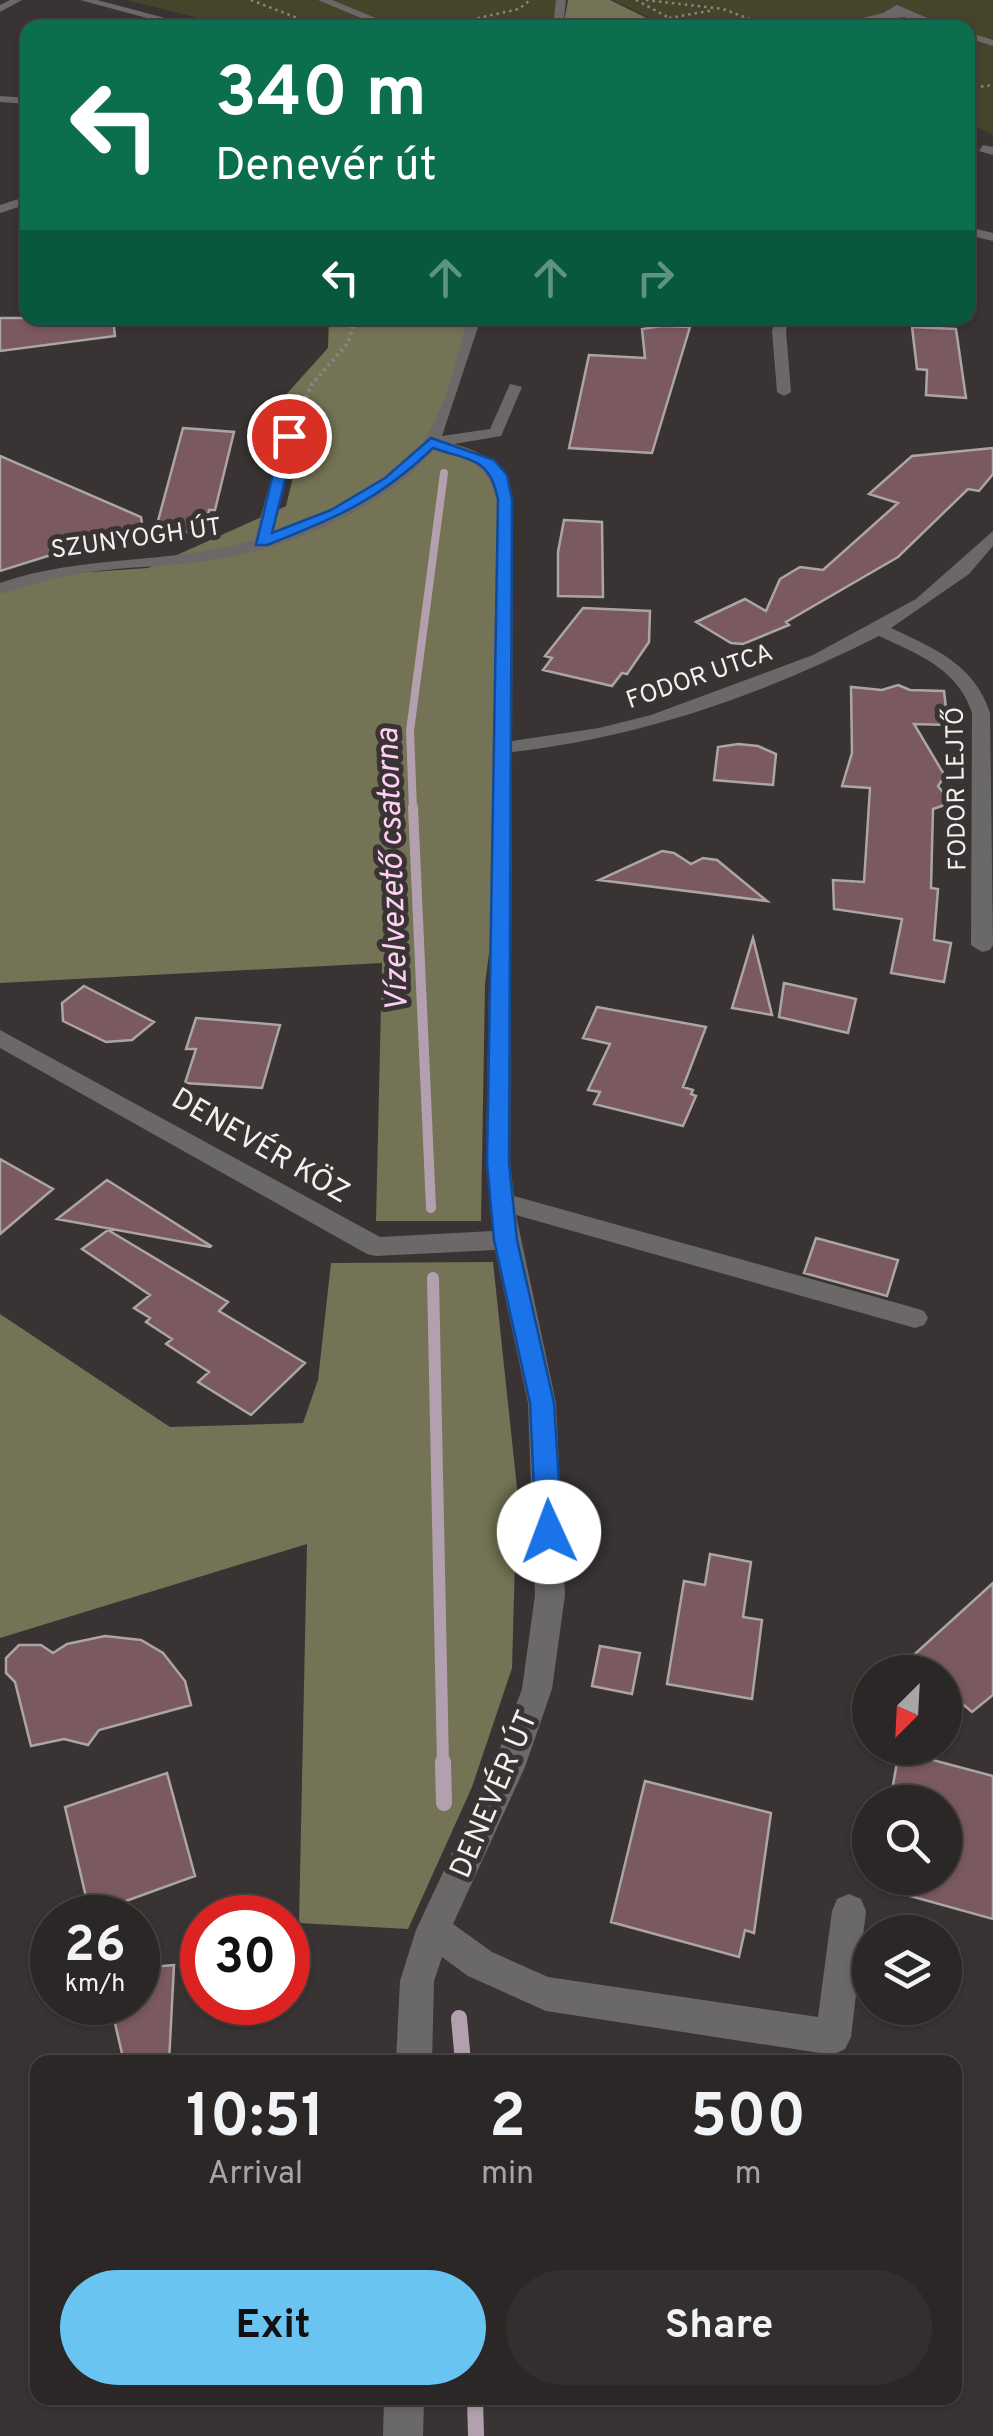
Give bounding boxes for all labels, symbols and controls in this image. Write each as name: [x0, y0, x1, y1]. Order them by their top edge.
text: 340 m: [215, 52, 427, 141]
icon: left: [50, 60, 180, 190]
text: Denevér út: [215, 139, 437, 196]
icon: left: [313, 250, 368, 305]
icon: ahead: [418, 250, 473, 305]
icon: ahead: [523, 250, 578, 305]
icon: right: [628, 250, 683, 305]
pin: [247, 394, 332, 479]
icon: arrive: [262, 409, 317, 464]
street label: SZUNYOGH ÚT: [49, 511, 224, 568]
street label: FODOR UTCA: [622, 638, 778, 718]
street label: FODOR LEJTŐ: [940, 707, 975, 871]
water label: Vízelvezető csatorna: [369, 726, 419, 1013]
street label: DENEVÉR KÖZ: [164, 1079, 356, 1213]
position arrow: [497, 1480, 601, 1584]
north arrow: [852, 1655, 962, 1765]
map controls: [852, 1655, 962, 2025]
street label: DENEVÉR ÚT: [441, 1704, 547, 1884]
button: search: [852, 1785, 962, 1895]
speed limit sign: 30: [180, 1895, 310, 2025]
button: layers: [852, 1915, 962, 2025]
text: 26: [64, 1916, 126, 1979]
text: km/h: [65, 1969, 125, 2001]
text: 10:51: [186, 2082, 325, 2158]
text: 2: [489, 2082, 526, 2158]
text: 500: [690, 2082, 806, 2158]
text: Arrival: [208, 2155, 303, 2195]
text: min: [481, 2155, 534, 2195]
text: m: [735, 2155, 762, 2195]
button: Exit: [60, 2270, 486, 2385]
button: Share: [506, 2270, 932, 2385]

